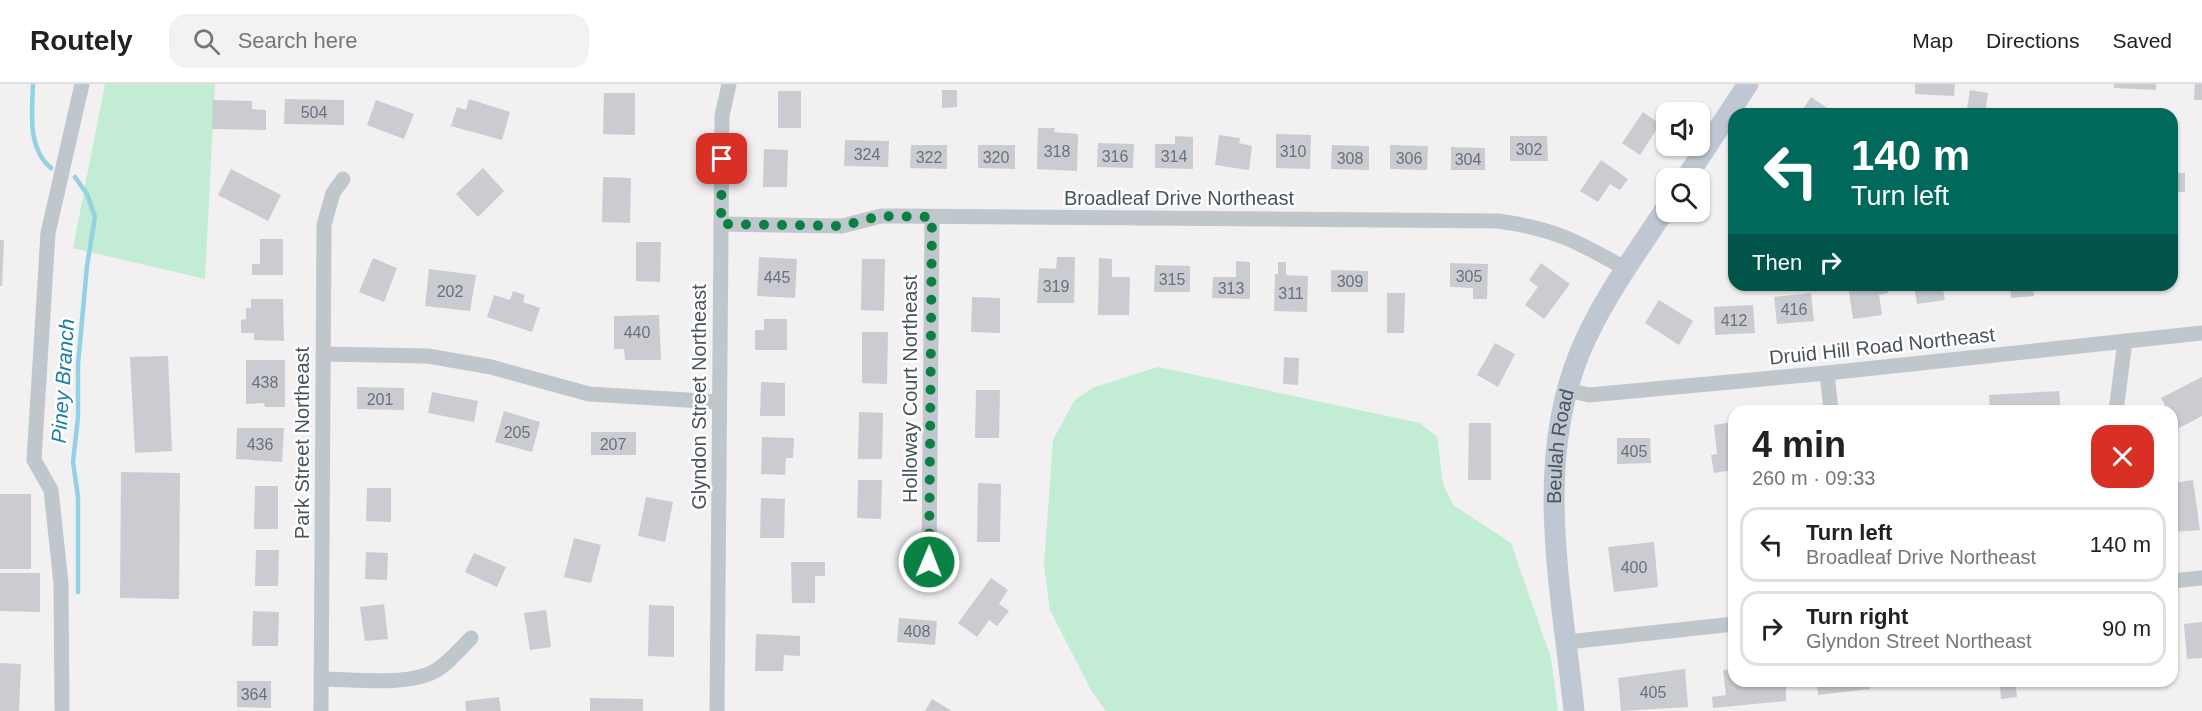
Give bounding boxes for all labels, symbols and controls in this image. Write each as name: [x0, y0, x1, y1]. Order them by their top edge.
search box: [169, 14, 589, 68]
text: Routely: [30, 25, 133, 56]
icon: search: [190, 25, 223, 58]
text: Search here: [238, 28, 358, 53]
text: Map: [1912, 29, 1953, 52]
text: Directions: [1986, 29, 2079, 52]
text: Saved: [2112, 29, 2172, 52]
map controls: [1656, 102, 1710, 222]
button: sound: [1656, 102, 1710, 156]
house number: 504: [301, 104, 327, 121]
icon: left: [1752, 132, 1830, 210]
text: 140 m: [1851, 132, 1970, 179]
pin: [696, 133, 747, 184]
house number: 302: [1516, 141, 1542, 158]
icon: arrive: [705, 142, 738, 175]
house number: 318: [1044, 143, 1070, 160]
house number: 310: [1280, 143, 1306, 160]
house number: 324: [854, 146, 880, 163]
house number: 316: [1102, 148, 1128, 165]
house number: 314: [1161, 148, 1187, 165]
house number: 322: [916, 149, 942, 166]
house number: 320: [983, 149, 1009, 166]
house number: 308: [1337, 150, 1363, 167]
house number: 306: [1396, 150, 1422, 167]
house number: 304: [1455, 151, 1481, 168]
button: search: [1656, 168, 1710, 222]
text: Turn left: [1851, 181, 1949, 211]
street label: Broadleaf Drive Northeast: [1064, 187, 1294, 209]
icon: right: [1814, 246, 1847, 279]
text: Then: [1752, 250, 1802, 275]
house number: 305: [1456, 268, 1482, 285]
house number: 445: [764, 269, 790, 286]
house number: 315: [1159, 271, 1185, 288]
house number: 309: [1337, 273, 1363, 290]
street label: Holloway Court Northeast: [899, 275, 921, 503]
house number: 319: [1043, 278, 1069, 295]
house number: 313: [1218, 280, 1244, 297]
house number: 202: [437, 283, 463, 300]
street label: Glyndon Street Northeast: [688, 284, 710, 510]
house number: 311: [1278, 285, 1304, 302]
house number: 416: [1781, 301, 1807, 318]
house number: 412: [1721, 312, 1747, 329]
water label: Piney Branch: [47, 318, 78, 444]
street label: Druid Hill Road Northeast: [1768, 323, 1996, 369]
house number: 440: [624, 324, 650, 341]
street label: Park Street Northeast: [291, 346, 313, 539]
house number: 438: [252, 374, 278, 391]
street label: Beulah Road: [1543, 387, 1578, 504]
house number: 201: [367, 391, 393, 408]
house number: 205: [504, 424, 530, 441]
text: 4 min: [1752, 424, 1846, 465]
button: close: [2091, 425, 2154, 488]
house number: 436: [247, 436, 273, 453]
house number: 207: [600, 436, 626, 453]
house number: 405: [1621, 443, 1647, 460]
text: 260 m · 09:33: [1752, 467, 1875, 489]
text: Turn left: [1806, 520, 1892, 545]
icon: left: [1755, 528, 1788, 561]
position arrow: [897, 530, 961, 594]
text: 140 m: [2090, 532, 2151, 557]
text: Broadleaf Drive Northeast: [1806, 546, 2036, 568]
house number: 400: [1621, 559, 1647, 576]
text: Turn right: [1806, 604, 1908, 629]
icon: right: [1755, 612, 1788, 645]
text: 90 m: [2102, 616, 2151, 641]
house number: 408: [904, 623, 930, 640]
text: Glyndon Street Northeast: [1806, 630, 2032, 652]
house number: 405: [1640, 684, 1666, 701]
house number: 364: [241, 686, 267, 703]

